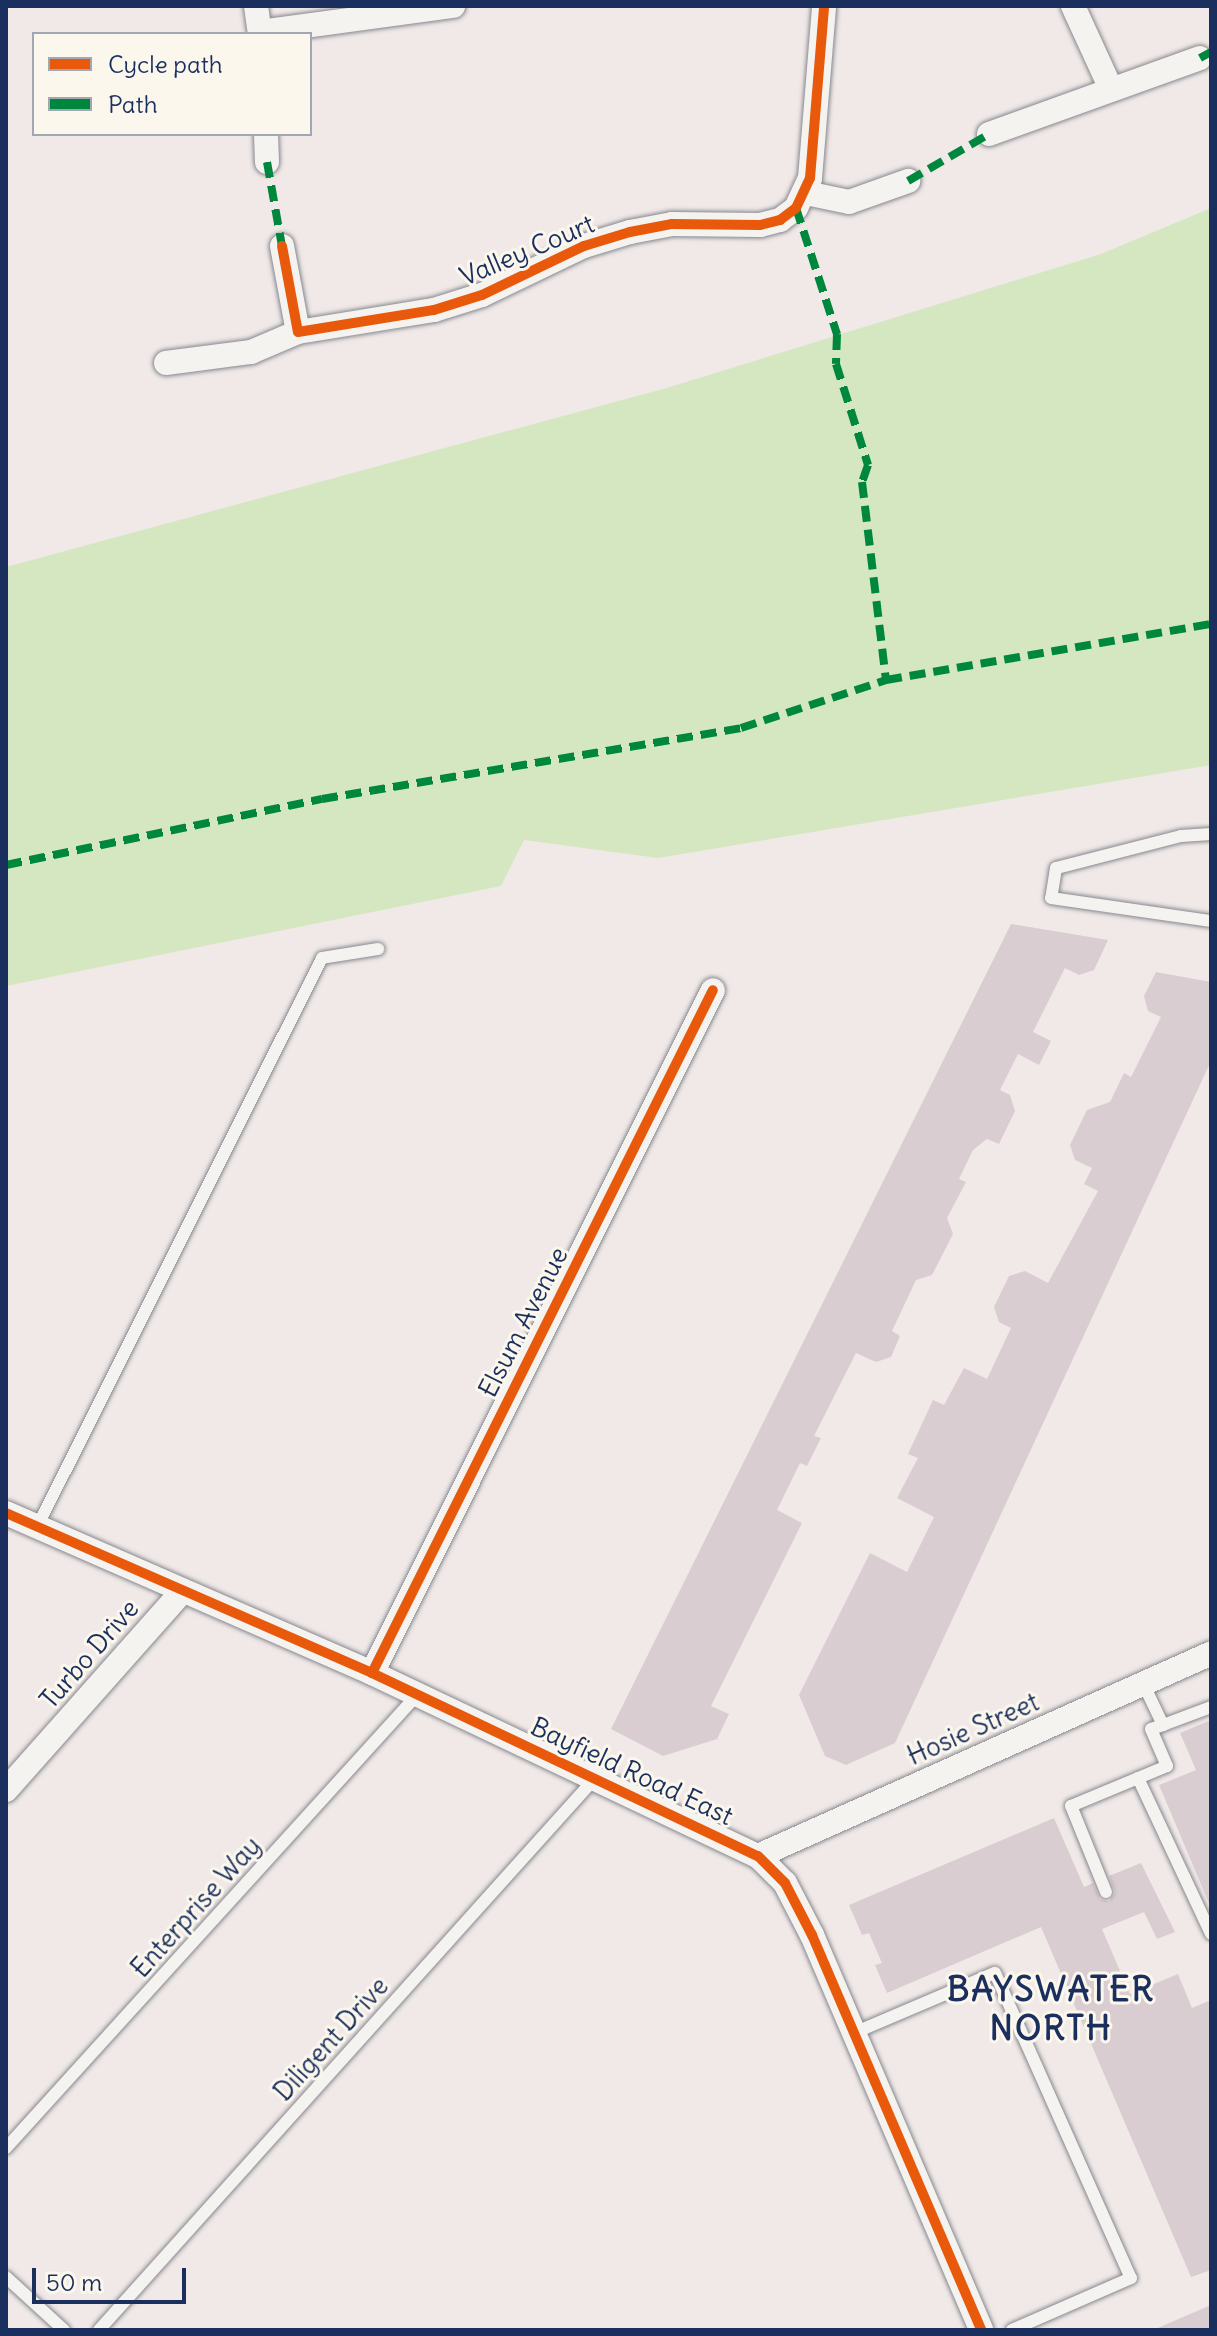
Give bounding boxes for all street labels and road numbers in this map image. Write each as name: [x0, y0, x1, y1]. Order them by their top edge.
street label: Valley Court: [455, 208, 599, 292]
street label: Elsum Avenue: [472, 1242, 574, 1402]
street label: Turbo Drive: [33, 1593, 145, 1715]
street label: Hosie Street: [902, 1686, 1044, 1772]
street label: Bayfield Road East: [526, 1710, 738, 1832]
street label: Enterprise Way: [125, 1830, 267, 1984]
street label: Diligent Drive: [267, 1971, 395, 2107]

